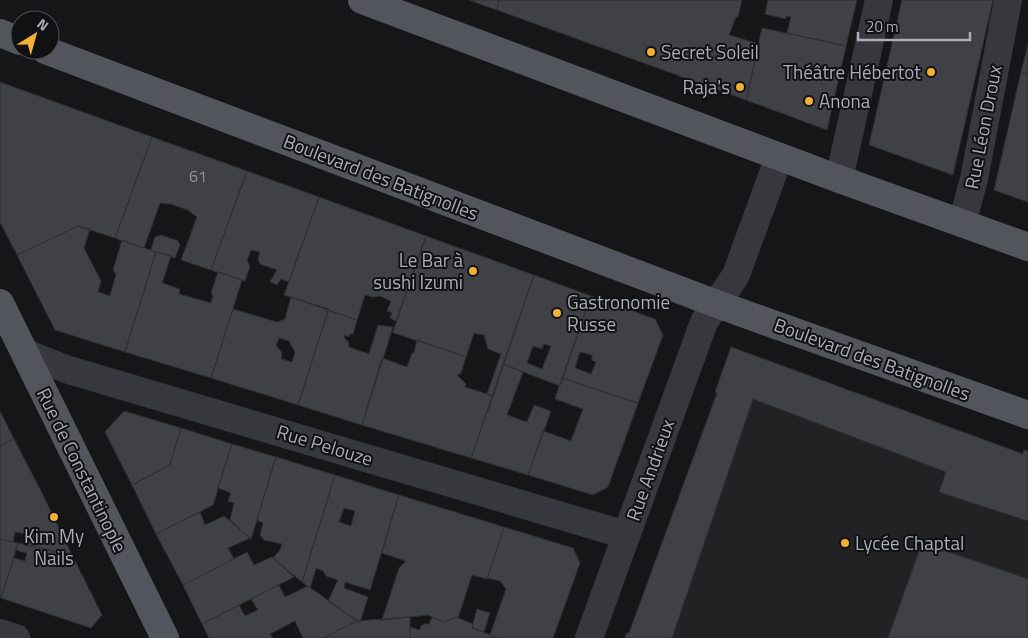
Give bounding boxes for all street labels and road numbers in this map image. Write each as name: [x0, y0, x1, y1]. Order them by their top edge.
street label: Rue Léon Droux: [956, 62, 1009, 191]
street label: Boulevard des Batignolles: [280, 126, 483, 227]
street label: Boulevard des Batignolles: [770, 310, 974, 408]
street label: Rue de Constantinople: [30, 383, 135, 557]
street label: Rue Andrieux: [618, 415, 681, 525]
street label: Rue Pelouze: [274, 416, 377, 473]

